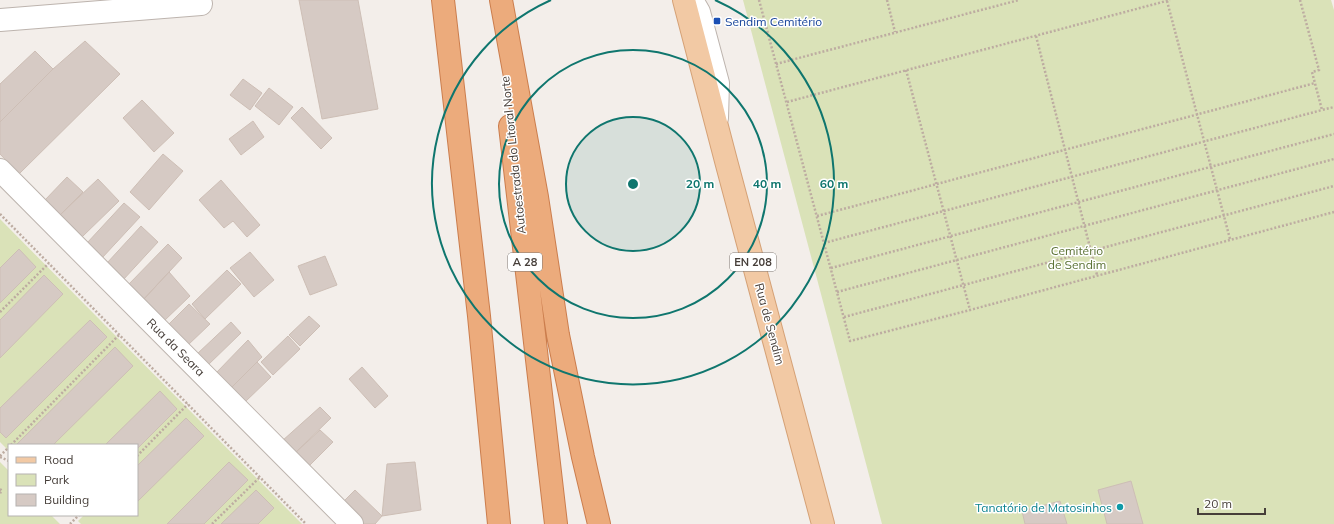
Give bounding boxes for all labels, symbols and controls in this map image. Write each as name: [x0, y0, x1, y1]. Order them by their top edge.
place label: Sendim Cemitério: [725, 14, 822, 29]
marker: Sendim Cemitério: [712, 16, 722, 26]
street label: Autoestrada do Litoral Norte: [497, 75, 529, 235]
text: 20 m: [686, 176, 714, 191]
text: 40 m: [753, 176, 781, 191]
text: 60 m: [820, 176, 848, 191]
centre of rings: [626, 177, 640, 191]
park label: Cemitério de Sendim: [1048, 243, 1106, 272]
road number: A 28: [508, 253, 542, 271]
road number: EN 208: [730, 253, 776, 271]
street label: Rua de Sendim: [752, 281, 788, 367]
street label: Rua da Seara: [144, 315, 208, 379]
legend: [8, 444, 138, 516]
text: Road: [44, 452, 73, 467]
text: Park: [44, 472, 70, 487]
scale bar: [1198, 490, 1265, 516]
text: Building: [44, 492, 89, 507]
text: 20 m: [1204, 496, 1232, 511]
place label: Tanatório de Matosinhos: [975, 500, 1112, 515]
marker: Tanatório de Matosinhos: [1115, 502, 1125, 512]

